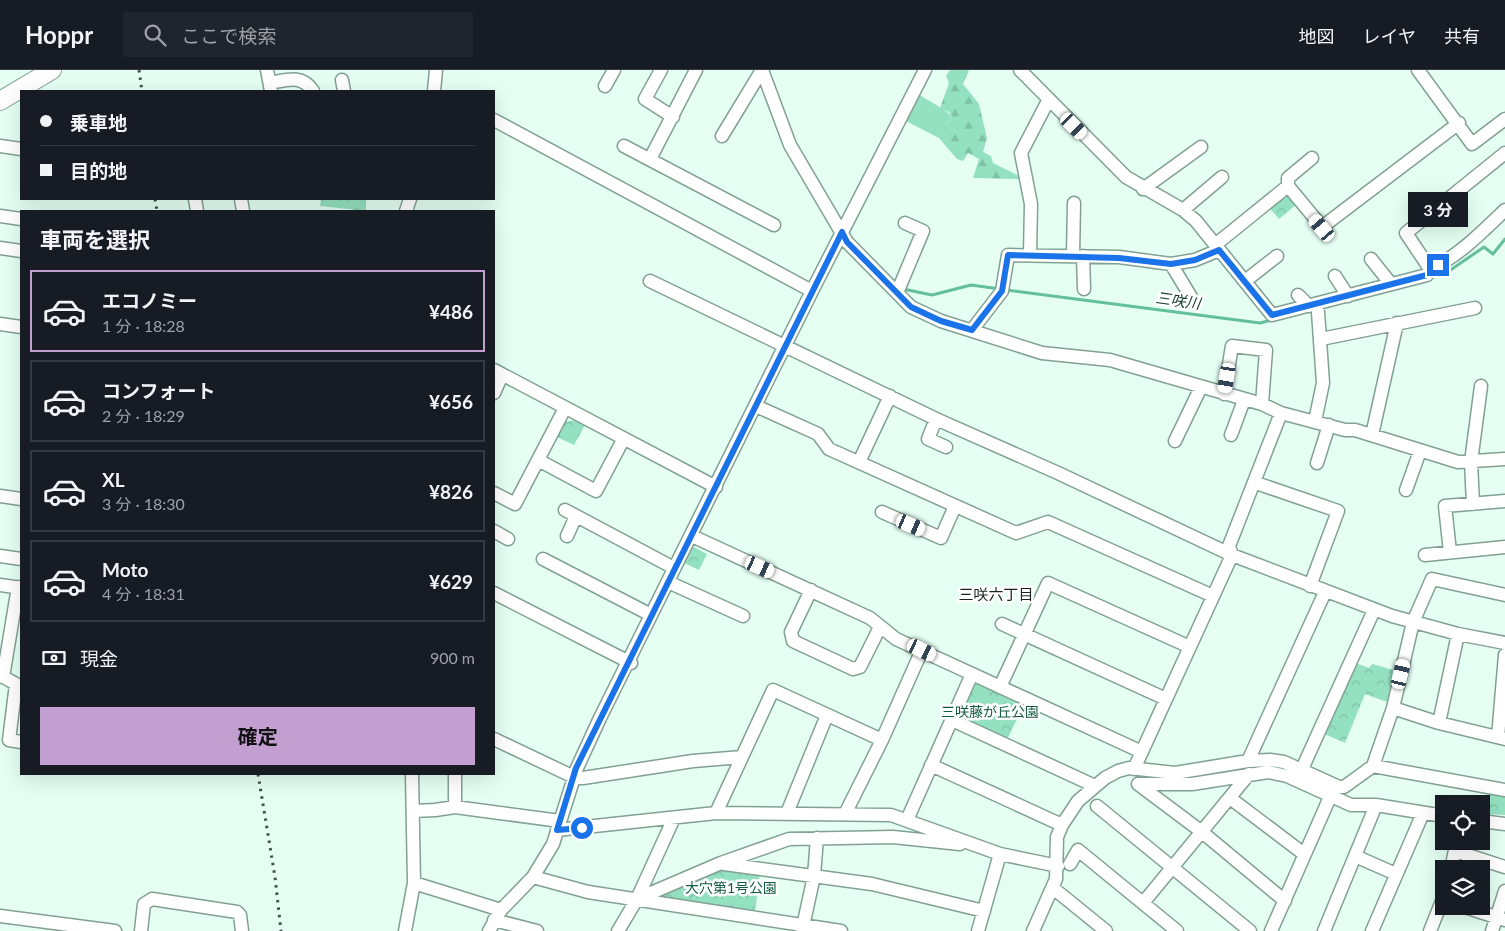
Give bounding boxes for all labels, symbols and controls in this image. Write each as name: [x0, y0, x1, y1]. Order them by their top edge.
search box: [123, 12, 473, 57]
text: Hoppr: [25, 20, 93, 49]
icon: search: [141, 21, 169, 49]
text: ここで検索: [181, 24, 276, 47]
text: 地図: [1299, 25, 1335, 47]
text: レイヤ: [1363, 25, 1416, 47]
text: 共有: [1444, 25, 1480, 47]
car: [1058, 110, 1089, 142]
text: 乗車地: [70, 111, 127, 134]
text: 目的地: [70, 159, 127, 182]
callout: 3 分: [1408, 192, 1468, 228]
text: 3 分: [1423, 200, 1453, 219]
car: [1306, 212, 1337, 244]
text: 車両を選択: [40, 226, 150, 253]
route end: [1427, 254, 1449, 276]
water label: 三咲川: [1155, 288, 1204, 312]
icon: car: [42, 289, 87, 334]
text: エコノミー: [102, 289, 197, 312]
text: ¥486: [429, 300, 473, 323]
text: 1 分 · 18:28: [102, 316, 185, 335]
car: [1217, 362, 1236, 394]
icon: car: [42, 379, 87, 424]
text: コンフォート: [102, 379, 215, 402]
text: ¥656: [429, 390, 473, 413]
text: 2 分 · 18:29: [102, 406, 185, 425]
text: XL: [102, 468, 125, 491]
icon: car: [42, 469, 87, 514]
text: ¥826: [429, 480, 473, 503]
text: 3 分 · 18:30: [102, 494, 185, 513]
car: [894, 512, 927, 538]
car: [743, 554, 776, 580]
text: Moto: [102, 558, 148, 581]
icon: car: [42, 559, 87, 604]
text: ¥629: [429, 570, 473, 593]
text: 4 分 · 18:31: [102, 584, 185, 603]
district label: 三咲六丁目: [958, 585, 1034, 603]
car: [905, 637, 938, 663]
icon: cash: [40, 644, 68, 672]
text: 現金: [80, 647, 118, 670]
text: 900 m: [430, 648, 475, 667]
car: [1390, 658, 1411, 690]
park label: 三咲藤が丘公園: [941, 703, 1039, 720]
button: 確定: [40, 707, 475, 765]
map controls: [1435, 795, 1490, 915]
button: locate: [1435, 795, 1490, 850]
route start: [571, 817, 593, 839]
button: layers: [1435, 860, 1490, 915]
park label: 大穴第1号公園: [685, 879, 777, 896]

